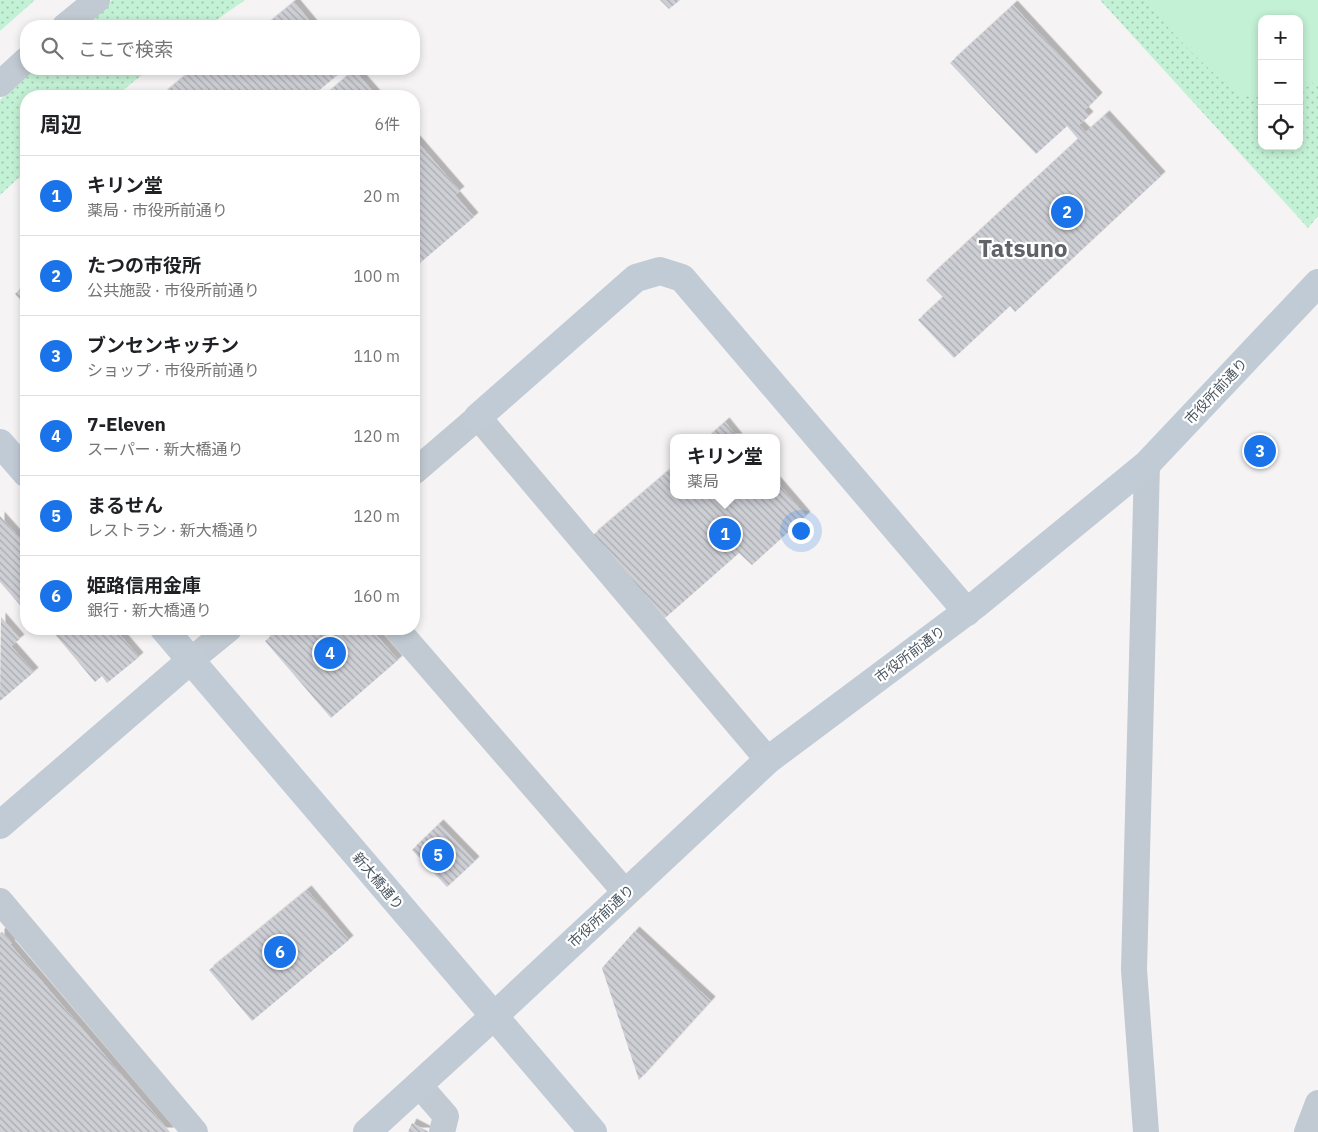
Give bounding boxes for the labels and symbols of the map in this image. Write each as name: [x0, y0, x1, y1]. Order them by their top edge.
pin: 2: [1051, 193, 1083, 231]
district label: Tatsuno: [978, 232, 1068, 264]
street label: 市役所前通り: [1181, 354, 1251, 428]
pin: 3: [1244, 432, 1276, 470]
pin: 1: [709, 515, 741, 553]
your location: [788, 518, 814, 544]
street label: 市役所前通り: [871, 622, 949, 686]
pin: 4: [314, 634, 346, 672]
pin: 5: [422, 836, 454, 874]
street label: 新大橋通り: [349, 848, 407, 914]
street label: 市役所前通り: [564, 881, 638, 951]
pin: 6: [264, 933, 296, 971]

